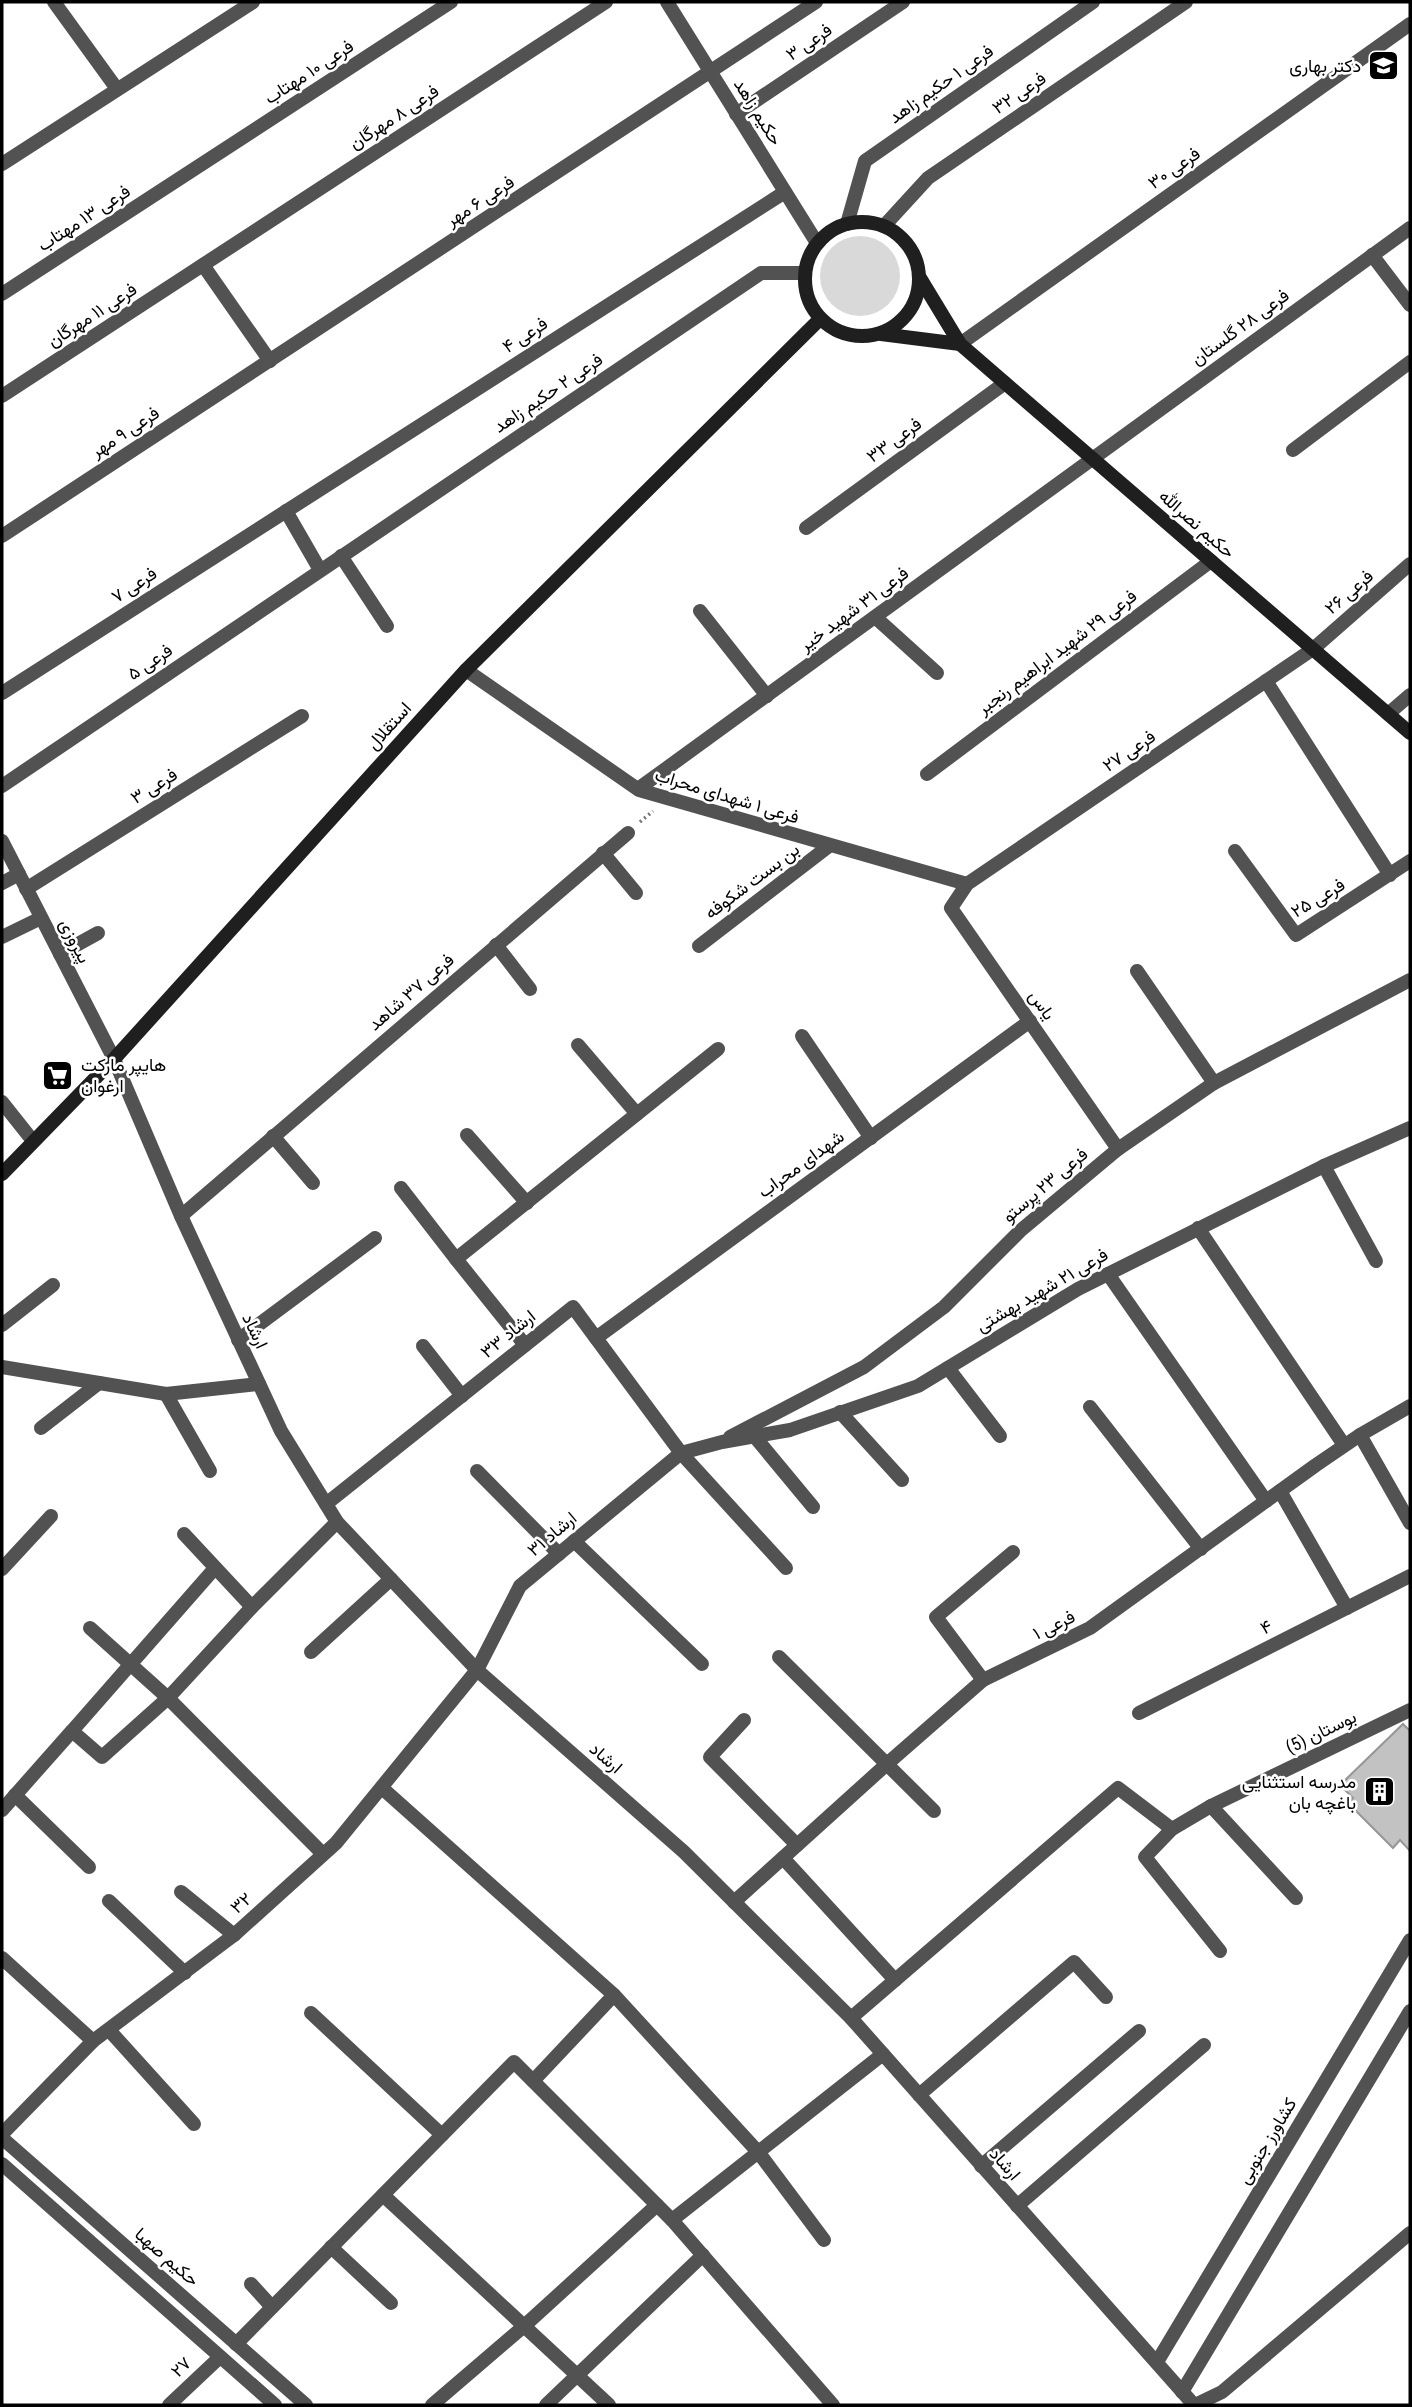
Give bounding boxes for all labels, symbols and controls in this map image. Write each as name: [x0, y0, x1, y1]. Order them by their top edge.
street label: فرعی ۳: [782, 19, 836, 65]
street label: فرعی ۱۰ مهتاب: [260, 35, 358, 109]
street label: فرعی ۱ حکیم زاهد: [884, 40, 998, 129]
school or university icon: دکتر بهاری: [1367, 49, 1401, 83]
place label: دکتر بهاری: [1289, 55, 1361, 77]
street label: فرعی ۳۲: [988, 67, 1050, 119]
street label: حکیم زاهد: [728, 75, 787, 150]
street label: فرعی ۸ مهرگان: [345, 80, 443, 154]
street label: فرعی ۳۰: [1144, 142, 1204, 194]
street label: فرعی ۶ مهر: [441, 171, 518, 232]
street label: فرعی ۱۳ مهتاب: [34, 180, 134, 256]
street label: فرعی ۱۱ مهرگان: [43, 278, 141, 352]
street label: فرعی ۲۸ گلستان: [1187, 284, 1293, 370]
street label: فرعی ۴: [498, 312, 552, 358]
street label: فرعی ۲ حکیم زاهد: [489, 348, 607, 438]
street label: فرعی ۹ مهر: [86, 402, 163, 463]
street label: فرعی ۳۳: [862, 413, 926, 467]
street label: حکیم نصرالله: [1154, 485, 1240, 564]
street label: فرعی ۷: [107, 562, 161, 608]
street label: فرعی ۳۱ شهید خیر: [794, 562, 913, 657]
street label: فرعی ۲۶: [1320, 565, 1378, 619]
street label: فرعی ۲۹ شهید ابراهیم رنجبر: [972, 585, 1142, 721]
street label: فرعی ۵: [123, 639, 177, 685]
street label: استقلال: [362, 698, 416, 754]
street label: فرعی ۲۷: [1098, 725, 1160, 777]
street label: فرعی ۳: [127, 763, 181, 809]
street label: فرعی ۱ شهدای محراب: [652, 764, 802, 828]
street label: بن بست شکوفه: [700, 838, 804, 924]
street label: فرعی ۲۵: [1287, 873, 1349, 923]
street label: پیروزی: [54, 915, 95, 967]
street label: فرعی ۳۷ شاهد: [364, 949, 458, 1035]
street label: یاس: [1024, 986, 1060, 1024]
place label: هایپر مارکت ارغوان: [81, 1054, 166, 1097]
supermarket icon: هایپر مارکت ارغوان: [41, 1058, 75, 1092]
street label: شهدای محراب: [754, 1125, 848, 1203]
street label: فرعی ۲۳ پرستو: [998, 1143, 1093, 1228]
street label: فرعی ۲۱ شهید بهشتی: [972, 1243, 1112, 1337]
street label: ارشاد ۳۳: [476, 1305, 540, 1363]
street label: ارشاد: [237, 1310, 273, 1352]
street label: ارشاد ۳۱: [523, 1507, 581, 1561]
street label: فرعی ۱: [1029, 1605, 1079, 1645]
street label: ۴: [1256, 1615, 1275, 1638]
street label: بوستان (5): [1282, 1706, 1360, 1758]
street label: ارشاد: [585, 1738, 627, 1778]
place label: مدرسه استثنایی باغچه بان: [1242, 1771, 1356, 1815]
building icon: مدرسه استثنایی باغچه بان: [1362, 1775, 1396, 1809]
street label: ۳۲: [226, 1888, 256, 1918]
street label: کشاورز جنوبی: [1233, 2094, 1301, 2188]
street label: ارشاد: [985, 2143, 1025, 2185]
street label: حکیم صهبا: [130, 2223, 204, 2292]
street label: ۲۷: [166, 2352, 195, 2381]

